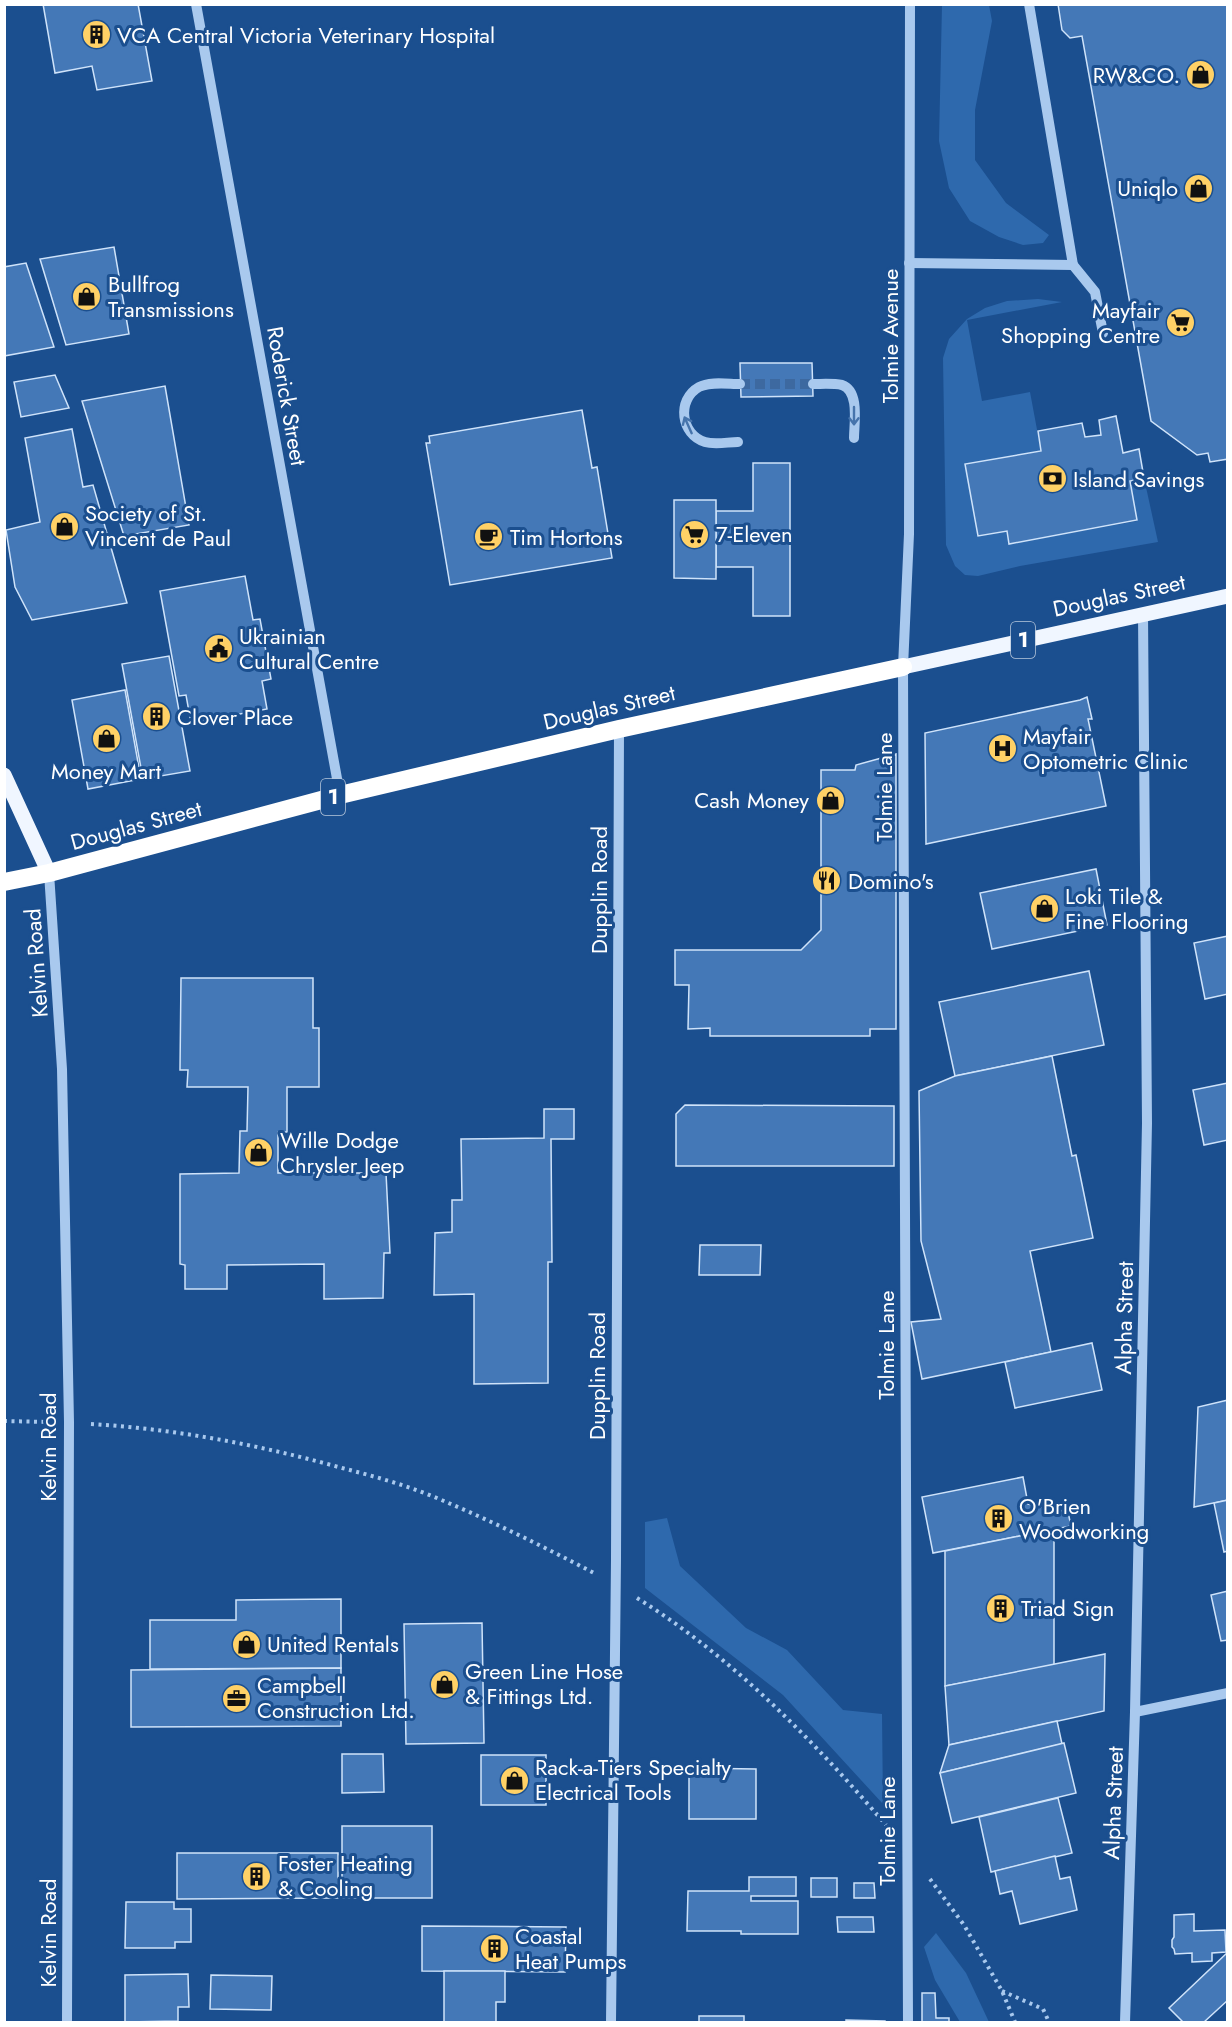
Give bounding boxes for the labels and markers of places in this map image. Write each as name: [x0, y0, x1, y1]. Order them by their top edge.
building icon: VCA Central Victoria Veterinary Hospital: [80, 19, 112, 51]
place label: VCA Central Victoria Veterinary Hospital: [117, 19, 495, 51]
place label: RW&CO.: [1093, 59, 1180, 91]
shop icon: RW&CO.: [1185, 59, 1217, 91]
place label: Uniqlo: [1117, 172, 1178, 204]
shop icon: Uniqlo: [1183, 172, 1215, 204]
place label: Bullfrog Transmissions: [108, 268, 234, 325]
shop icon: Bullfrog Transmissions: [71, 281, 103, 313]
place label: Mayfair Shopping Centre: [1001, 294, 1160, 351]
supermarket icon: Mayfair Shopping Centre: [1165, 307, 1197, 339]
bank icon: Island Savings: [1036, 463, 1068, 495]
place label: Island Savings: [1073, 463, 1205, 495]
place label: Society of St. Vincent de Paul: [85, 497, 231, 554]
shop icon: Society of St. Vincent de Paul: [48, 510, 80, 542]
supermarket icon: 7-Eleven: [679, 518, 711, 550]
place label: 7-Eleven: [716, 518, 793, 550]
cafe icon: Tim Hortons: [473, 521, 505, 553]
place label: Tim Hortons: [510, 521, 623, 553]
place label: Ukrainian Cultural Centre: [239, 620, 379, 677]
public building icon: Ukrainian Cultural Centre: [202, 633, 234, 665]
building icon: Clover Place: [140, 701, 172, 733]
place label: Clover Place: [177, 701, 293, 733]
place label: Mayfair Optometric Clinic: [1023, 720, 1188, 777]
shop icon: Money Mart: [90, 723, 122, 755]
hospital icon: Mayfair Optometric Clinic: [986, 733, 1018, 765]
place label: Money Mart: [51, 755, 162, 787]
place label: Cash Money: [694, 784, 809, 816]
shop icon: Cash Money: [814, 784, 846, 816]
restaurant icon: Domino's: [811, 865, 843, 897]
place label: Domino's: [848, 865, 934, 897]
place label: Loki Tile & Fine Flooring: [1065, 880, 1189, 937]
shop icon: Loki Tile & Fine Flooring: [1028, 893, 1060, 925]
place label: Wille Dodge Chrysler Jeep: [280, 1124, 404, 1181]
shop icon: Wille Dodge Chrysler Jeep: [243, 1137, 275, 1169]
place label: O'Brien Woodworking: [1019, 1490, 1149, 1547]
building icon: O'Brien Woodworking: [982, 1503, 1014, 1535]
building icon: Triad Sign: [984, 1592, 1016, 1624]
place label: Triad Sign: [1021, 1592, 1114, 1624]
shop icon: United Rentals: [230, 1628, 262, 1660]
place label: United Rentals: [267, 1628, 399, 1660]
place label: Green Line Hose & Fittings Ltd.: [465, 1655, 623, 1712]
shop icon: Green Line Hose & Fittings Ltd.: [428, 1668, 460, 1700]
place label: Campbell Construction Ltd.: [257, 1669, 415, 1726]
office icon: Campbell Construction Ltd.: [220, 1682, 252, 1714]
place label: Rack-a-Tiers Specialty Electrical Tools: [535, 1751, 731, 1808]
shop icon: Rack-a-Tiers Specialty Electrical Tools: [498, 1764, 530, 1796]
place label: Foster Heating & Cooling: [278, 1847, 413, 1904]
building icon: Foster Heating & Cooling: [241, 1860, 273, 1892]
place label: Coastal Heat Pumps: [515, 1920, 626, 1977]
building icon: Coastal Heat Pumps: [478, 1933, 510, 1965]

